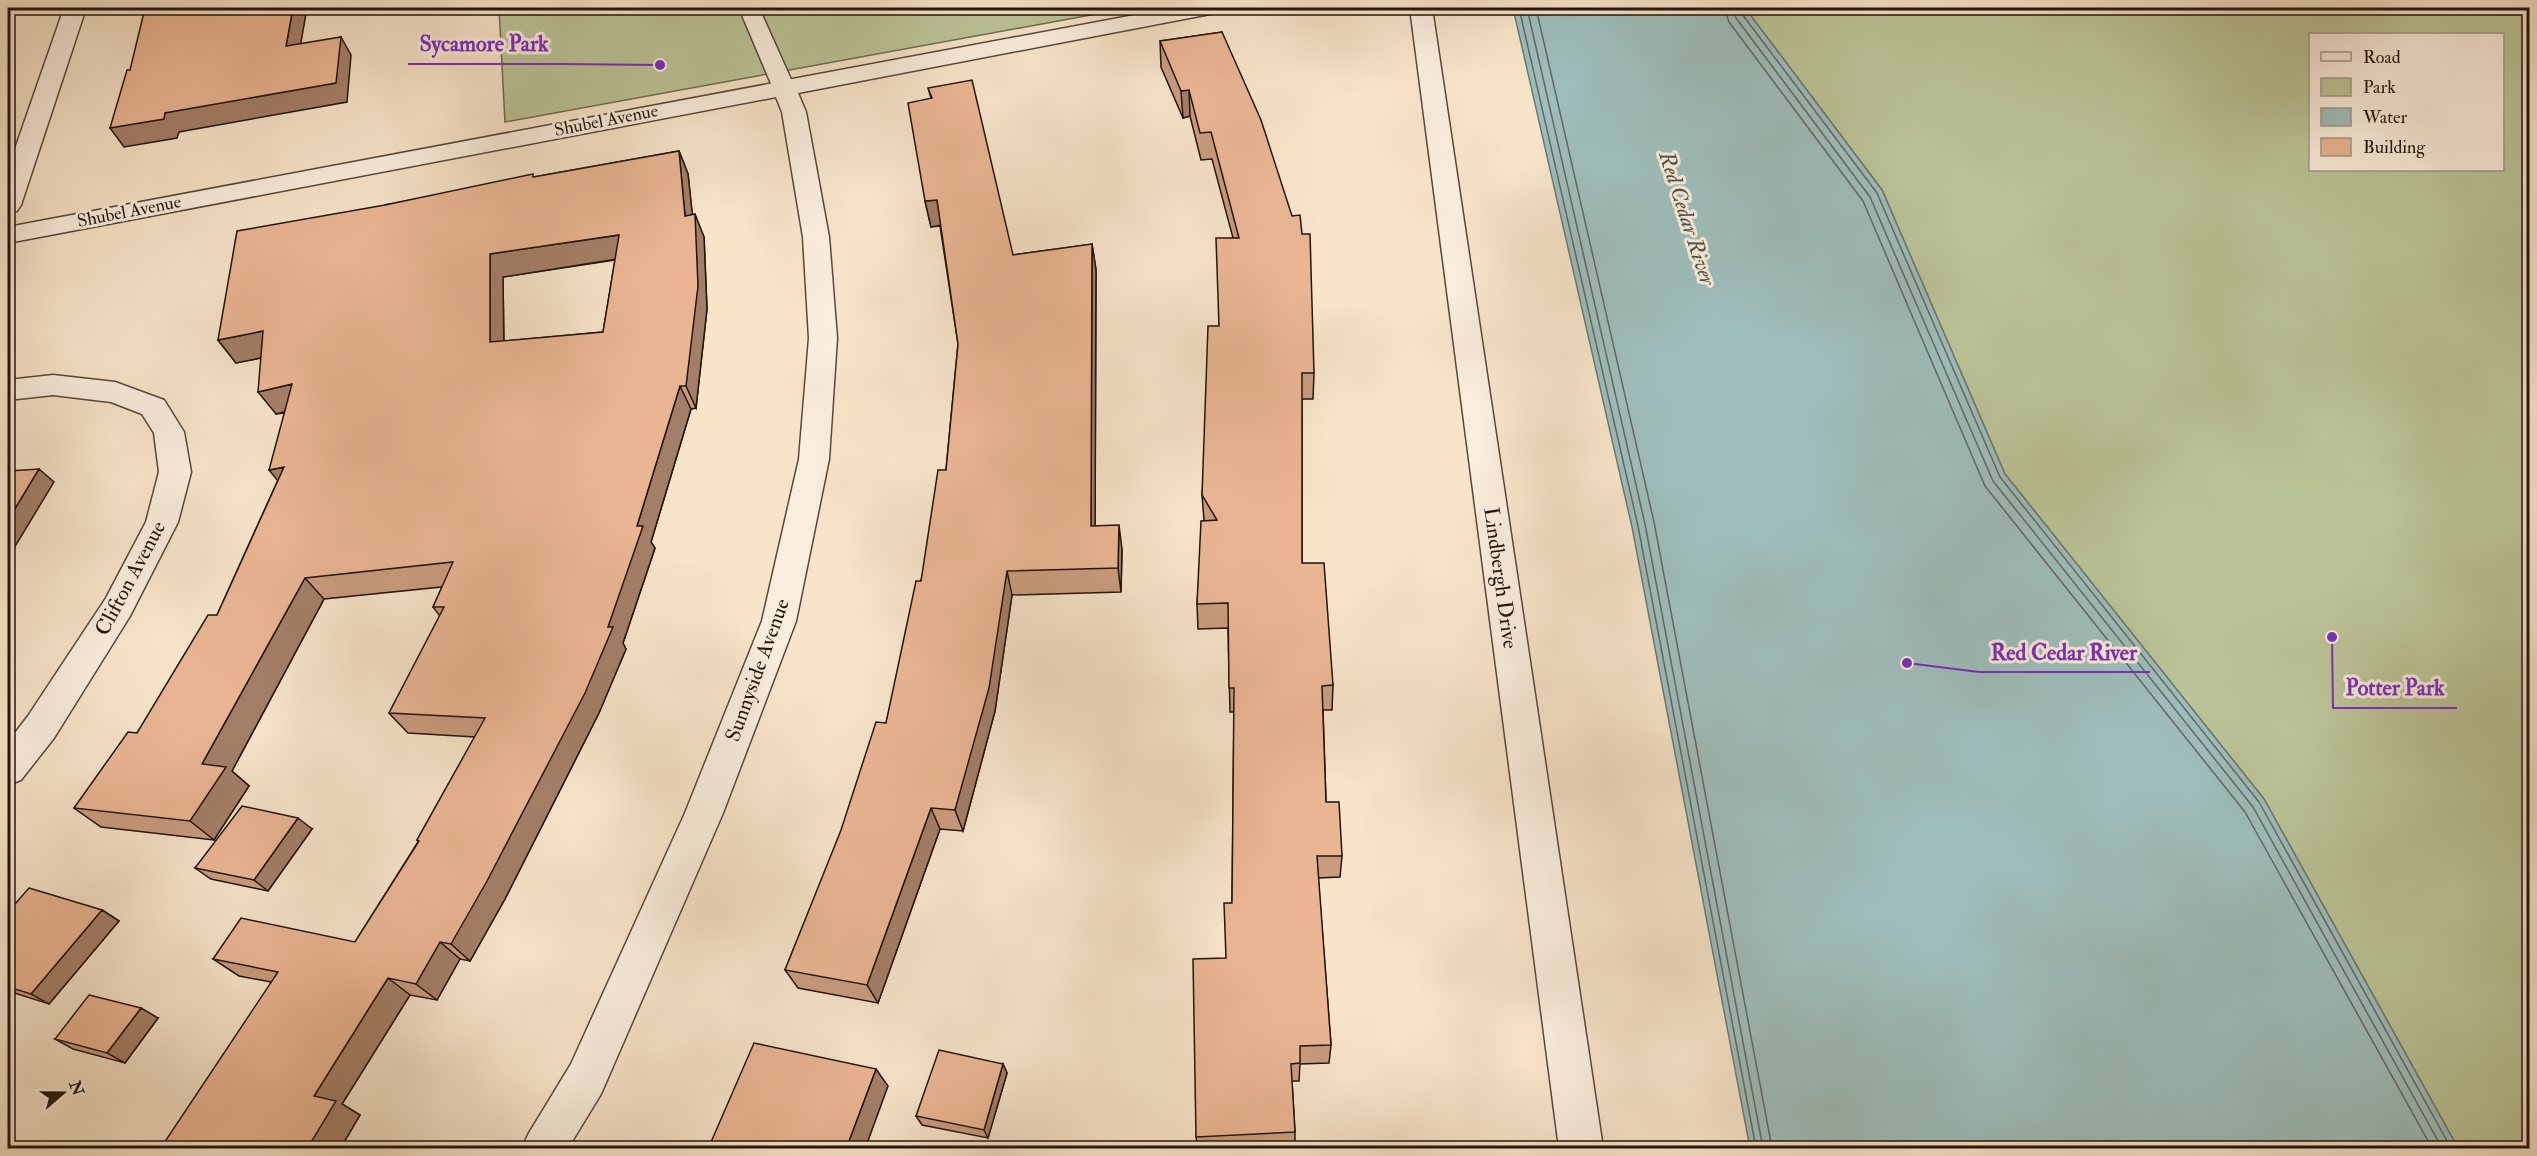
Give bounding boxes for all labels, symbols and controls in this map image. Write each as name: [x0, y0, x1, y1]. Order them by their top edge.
callout: Sycamore Park: [408, 24, 561, 64]
text: Sycamore Park: [419, 30, 549, 59]
legend: [2309, 33, 2504, 171]
text: Road: [2363, 46, 2401, 69]
text: Park: [2363, 76, 2396, 99]
street label: Shubel Avenue: [552, 99, 661, 142]
text: Water: [2362, 106, 2407, 129]
text: Building: [2363, 136, 2426, 159]
water label: Red Cedar River: [1652, 147, 1722, 290]
street label: Shubel Avenue: [75, 190, 184, 233]
street label: Lindbergh Drive: [1477, 506, 1524, 651]
street label: Clifton Avenue: [89, 516, 172, 640]
street label: Sunnyside Avenue: [719, 595, 796, 745]
callout: Red Cedar River: [1979, 632, 2150, 672]
text: Red Cedar River: [1991, 639, 2138, 667]
callout: Potter Park: [2333, 668, 2457, 708]
text: Potter Park: [2345, 674, 2445, 702]
north arrow: [33, 1063, 93, 1123]
text: N: [64, 1077, 88, 1099]

